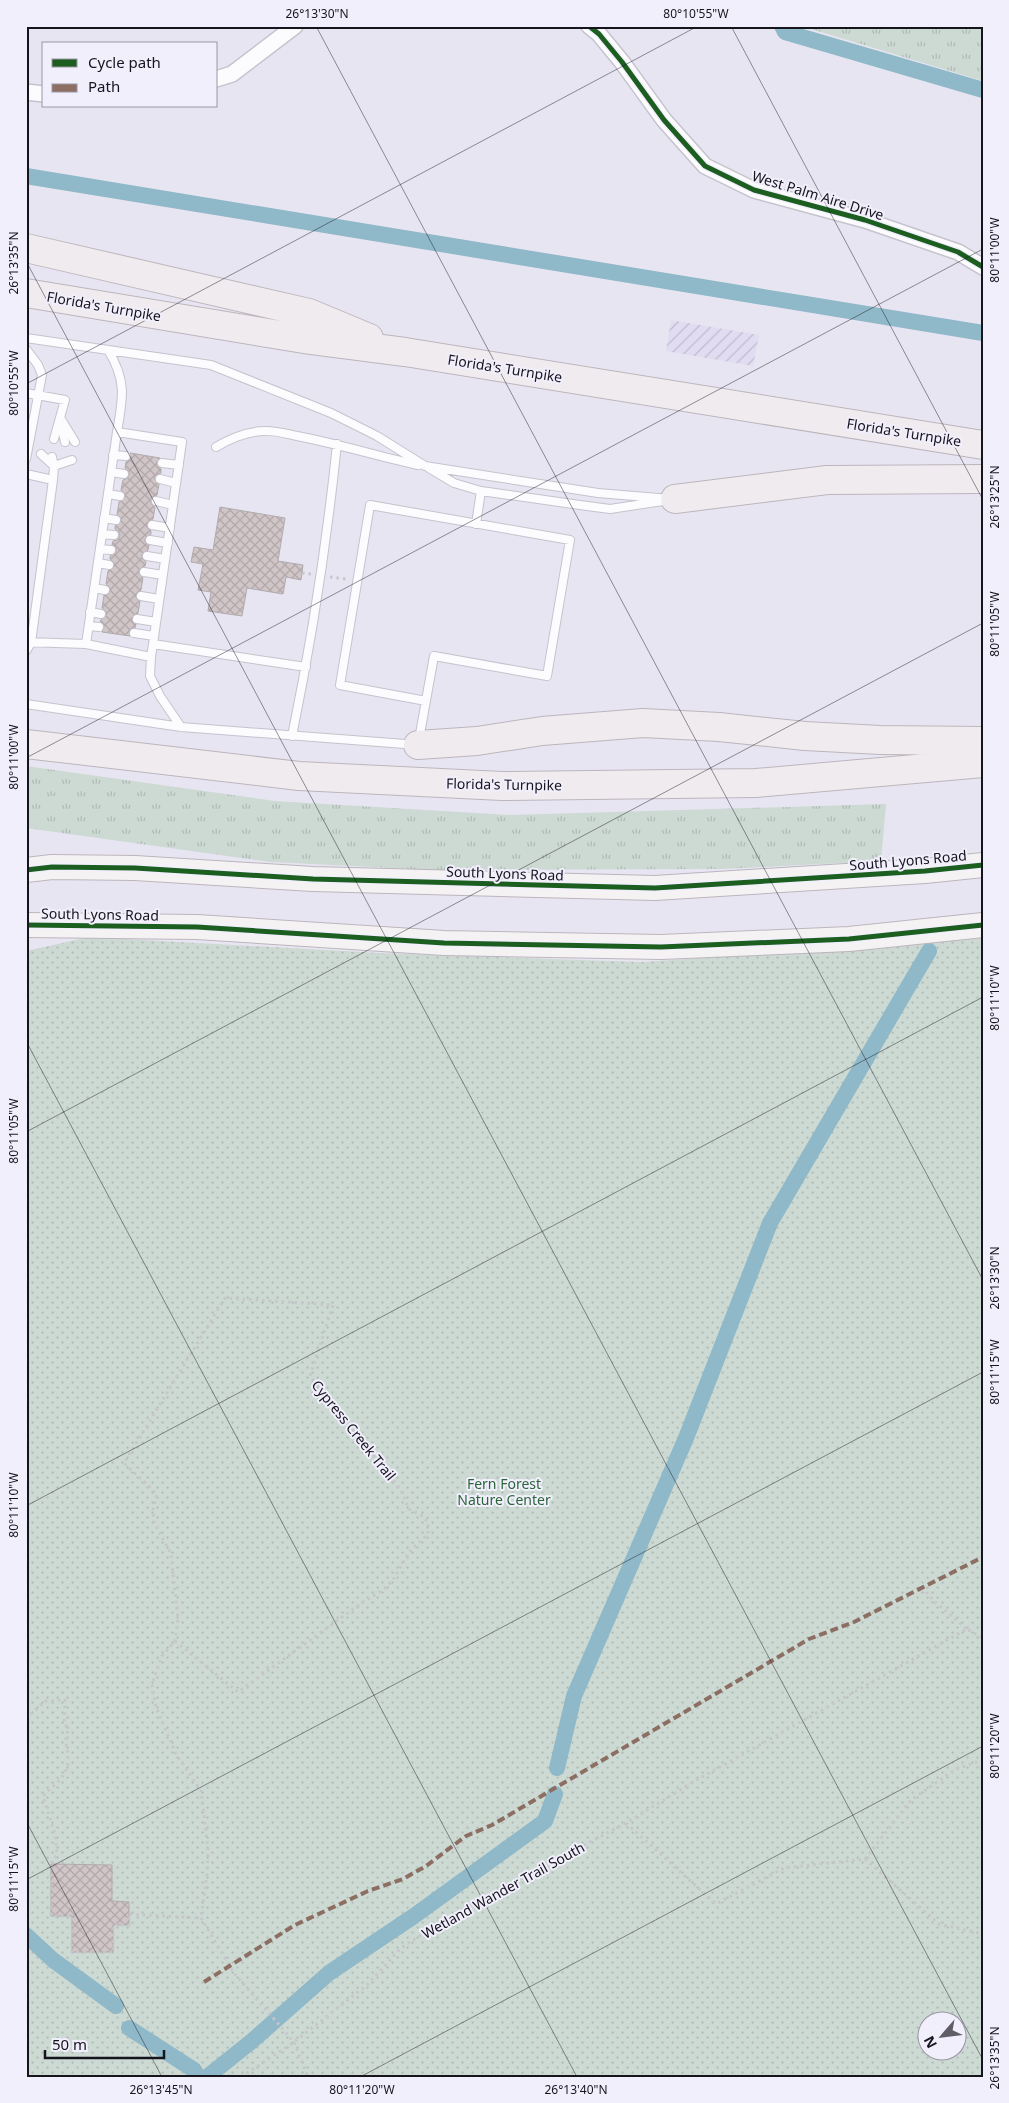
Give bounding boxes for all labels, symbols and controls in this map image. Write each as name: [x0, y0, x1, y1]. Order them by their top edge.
text: 26°13'30"N: [285, 5, 349, 22]
text: 80°10'55"W: [663, 5, 729, 22]
legend: [42, 42, 218, 108]
text: Cycle path: [88, 52, 161, 72]
text: Path: [88, 76, 120, 96]
street label: West Palm Aire Drive: [750, 166, 886, 224]
text: 80°11'00"W: [986, 217, 1003, 283]
text: 26°13'35"N: [5, 231, 22, 295]
street label: Florida's Turnpike: [45, 287, 163, 325]
text: 80°10'55"W: [5, 350, 22, 416]
street label: Florida's Turnpike: [446, 350, 564, 386]
street label: Florida's Turnpike: [845, 414, 963, 450]
text: 26°13'25"N: [986, 465, 1003, 529]
text: 80°11'05"W: [986, 591, 1003, 657]
text: 80°11'00"W: [5, 724, 22, 790]
street label: Florida's Turnpike: [446, 773, 562, 795]
street label: South Lyons Road: [849, 845, 967, 875]
street label: South Lyons Road: [446, 861, 564, 885]
street label: South Lyons Road: [41, 903, 159, 925]
text: 80°11'10"W: [986, 965, 1003, 1031]
text: 80°11'05"W: [5, 1098, 22, 1164]
text: 26°13'30"N: [986, 1246, 1003, 1310]
text: 80°11'15"W: [986, 1339, 1003, 1405]
street label: Cypress Creek Trail: [308, 1376, 400, 1484]
text: 80°11'10"W: [5, 1472, 22, 1538]
park label: Fern Forest Nature Center: [457, 1474, 551, 1509]
text: 80°11'20"W: [986, 1713, 1003, 1779]
street label: Wetland Wander Trail South: [418, 1837, 588, 1943]
text: 80°11'15"W: [5, 1846, 22, 1912]
north arrow: [916, 2010, 966, 2060]
text: 26°13'35"N: [986, 2026, 1003, 2090]
scale bar: [45, 2028, 164, 2060]
text: N: [919, 2033, 941, 2052]
text: 50 m: [52, 2034, 87, 2054]
text: 26°13'45"N: [129, 2081, 193, 2098]
text: 80°11'20"W: [329, 2081, 395, 2098]
text: 26°13'40"N: [544, 2081, 608, 2098]

